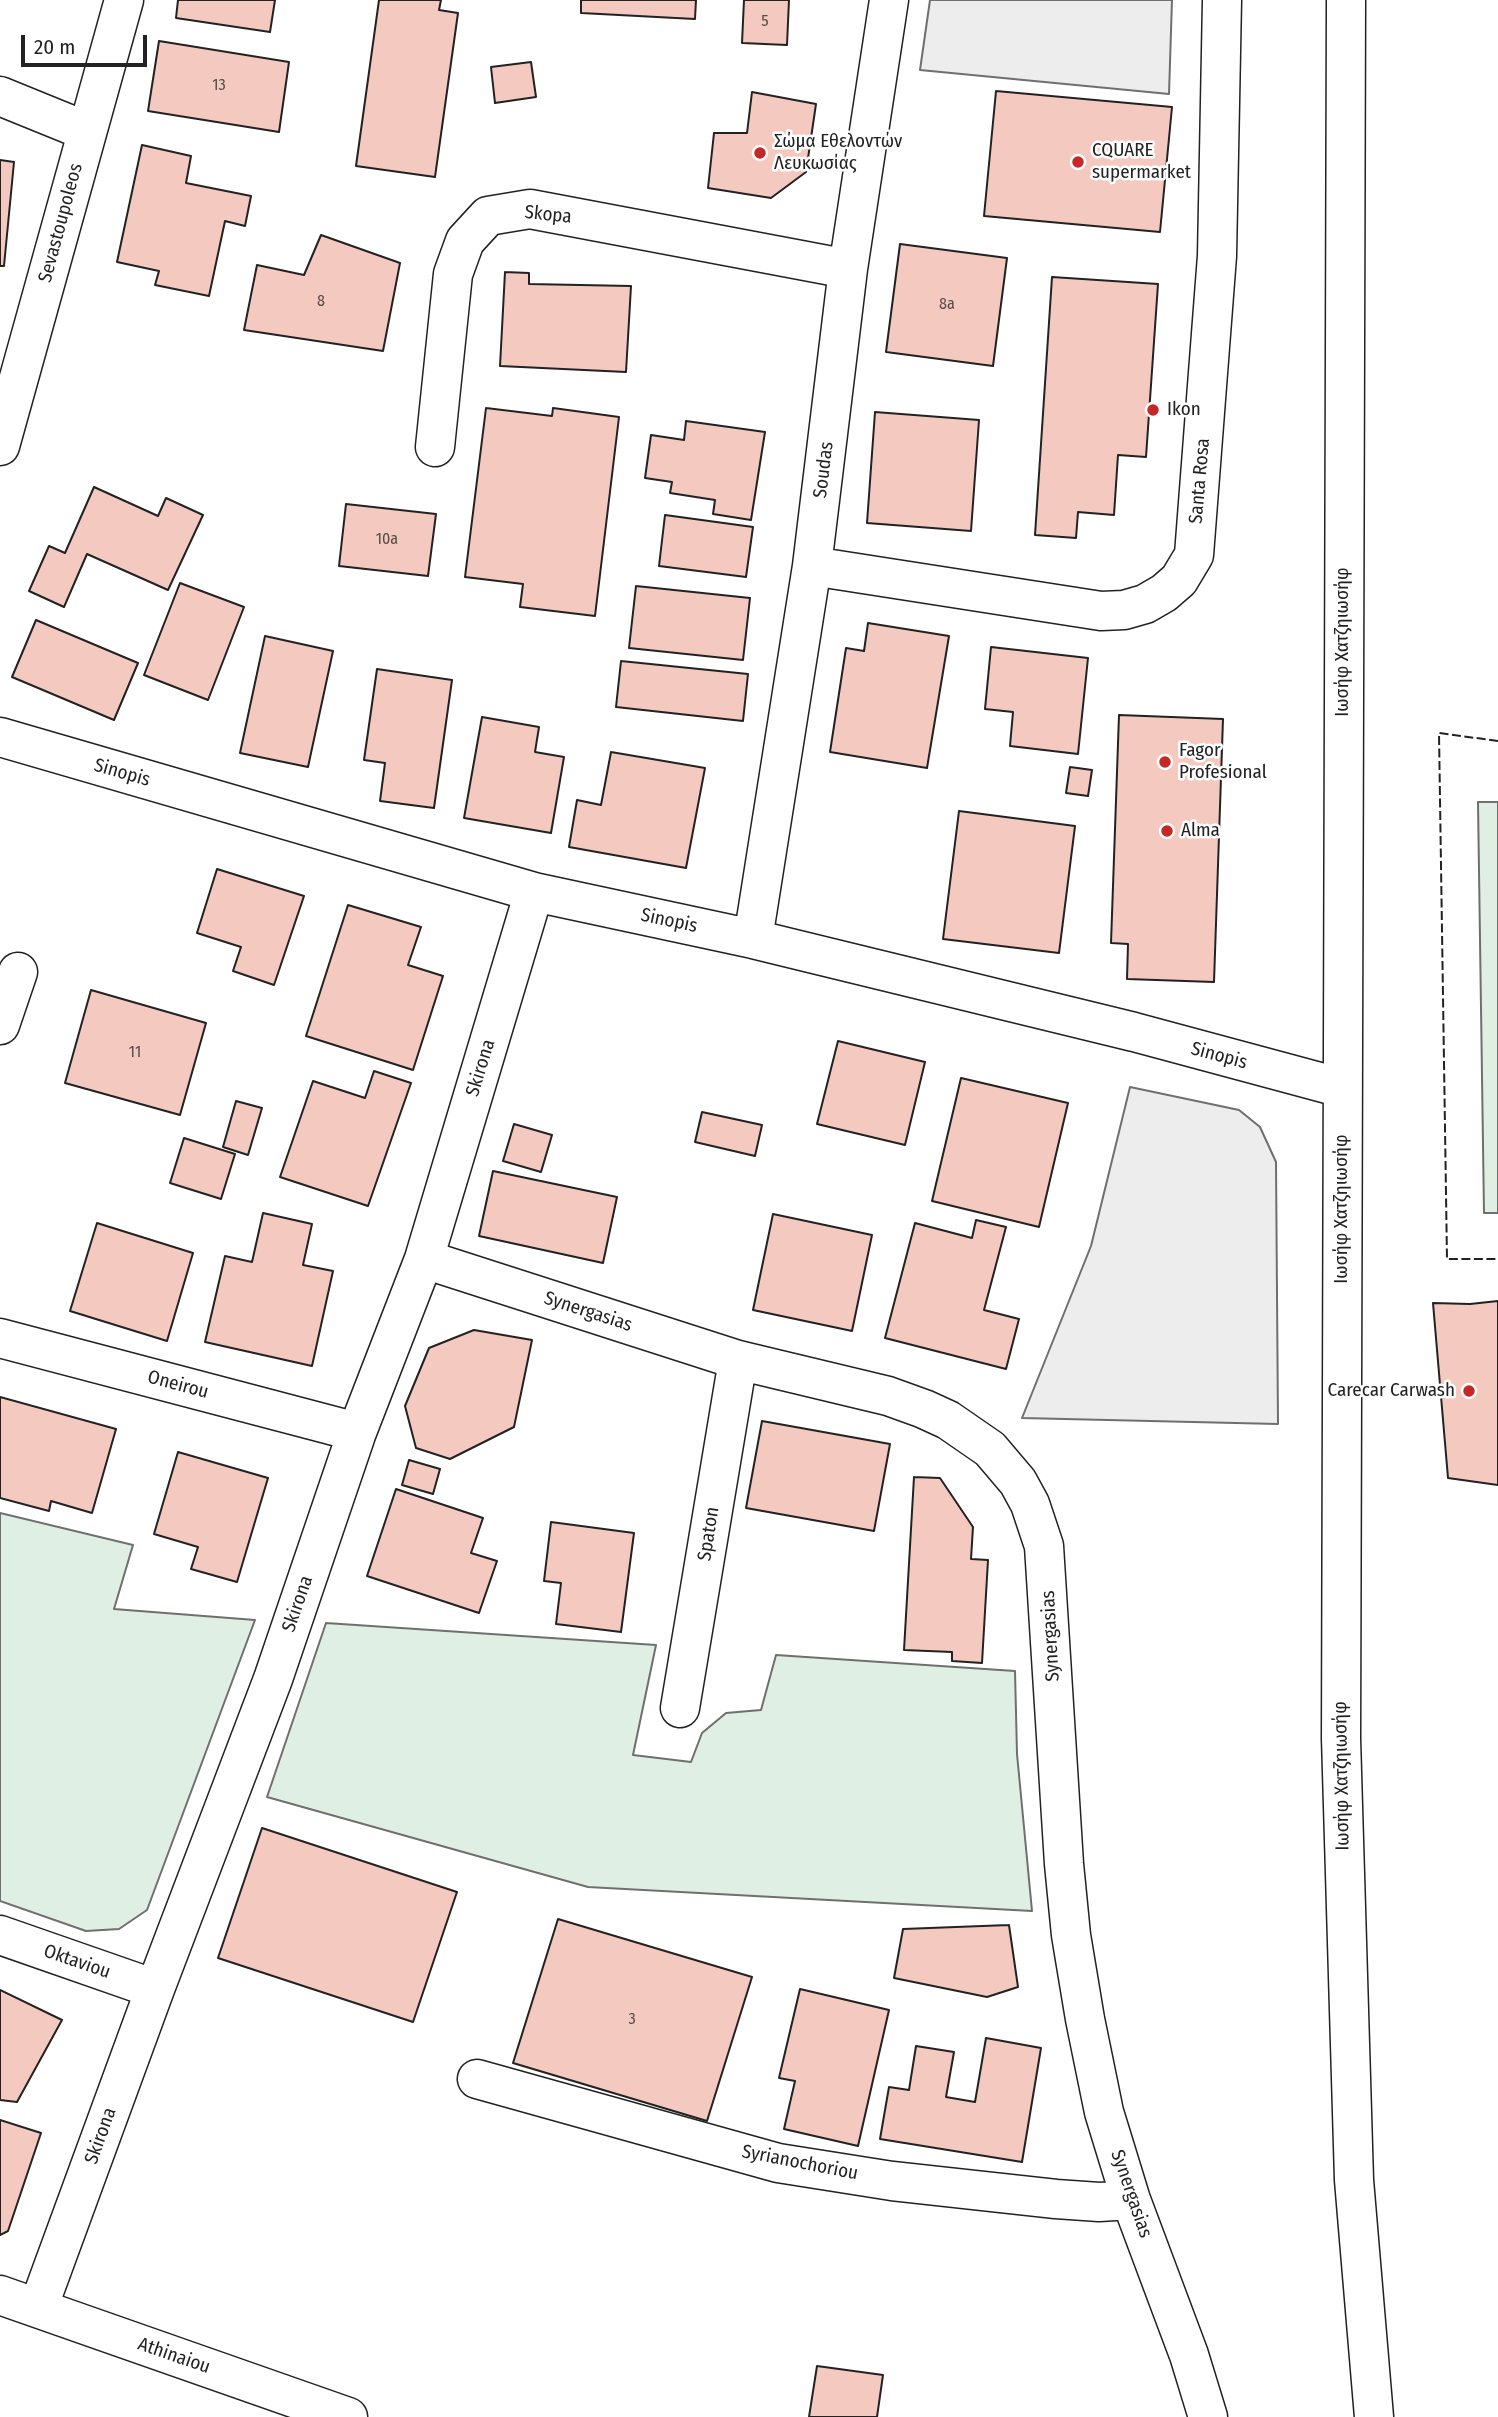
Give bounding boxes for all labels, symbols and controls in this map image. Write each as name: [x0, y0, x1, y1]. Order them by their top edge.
house number: 5: [761, 12, 769, 32]
scale bar: [24, 21, 150, 65]
text: 20 m: [34, 34, 75, 60]
house number: 13: [212, 76, 226, 96]
place label: Σώμα Εθελοντών Λευκωσίας: [774, 131, 902, 175]
place label: CQUARE supermarket: [1092, 140, 1191, 184]
marker: Σώμα Εθελοντών Λευκωσίας: [752, 145, 768, 161]
marker: CQUARE supermarket: [1070, 154, 1086, 170]
street label: Sevastoupoleos: [34, 161, 88, 285]
street label: Skopa: [523, 201, 573, 229]
house number: 8: [317, 292, 325, 312]
house number: 8a: [939, 295, 955, 315]
place label: Ikon: [1167, 399, 1201, 421]
marker: Ikon: [1145, 402, 1161, 418]
street label: Santa Rosa: [1185, 437, 1215, 525]
street label: Soudas: [809, 440, 839, 500]
house number: 10a: [376, 530, 398, 550]
street label: Ιωσήφ Χατζηιωσήφ: [1332, 567, 1354, 717]
place label: Fagor Profesional: [1179, 740, 1267, 784]
street label: Sinopis: [91, 754, 153, 792]
marker: Fagor Profesional: [1157, 754, 1173, 770]
place label: Alma: [1181, 820, 1220, 842]
marker: Alma: [1159, 823, 1175, 839]
street label: Sinopis: [639, 904, 699, 938]
street label: Skirona: [462, 1037, 500, 1099]
street label: Sinopis: [1188, 1038, 1250, 1074]
house number: 11: [129, 1043, 141, 1063]
street label: Ιωσήφ Χατζηιωσήφ: [1331, 1134, 1353, 1284]
street label: Synergasias: [541, 1287, 635, 1337]
street label: Oneirou: [145, 1366, 211, 1404]
place label: Carecar Carwash: [1327, 1380, 1455, 1402]
marker: Carecar Carwash: [1461, 1383, 1477, 1399]
street label: Spaton: [693, 1505, 725, 1563]
street label: Skirona: [278, 1573, 318, 1635]
street label: Synergasias: [1037, 1590, 1065, 1682]
street label: Ιωσήφ Χατζηιωσήφ: [1329, 1701, 1355, 1851]
street label: Oktaviou: [41, 1940, 113, 1984]
house number: 3: [628, 2010, 636, 2030]
street label: Skirona: [80, 2105, 122, 2167]
street label: Syrianochoriou: [740, 2141, 860, 2185]
street label: Synergasias: [1105, 2147, 1157, 2241]
street label: Athinaiou: [135, 2333, 213, 2379]

